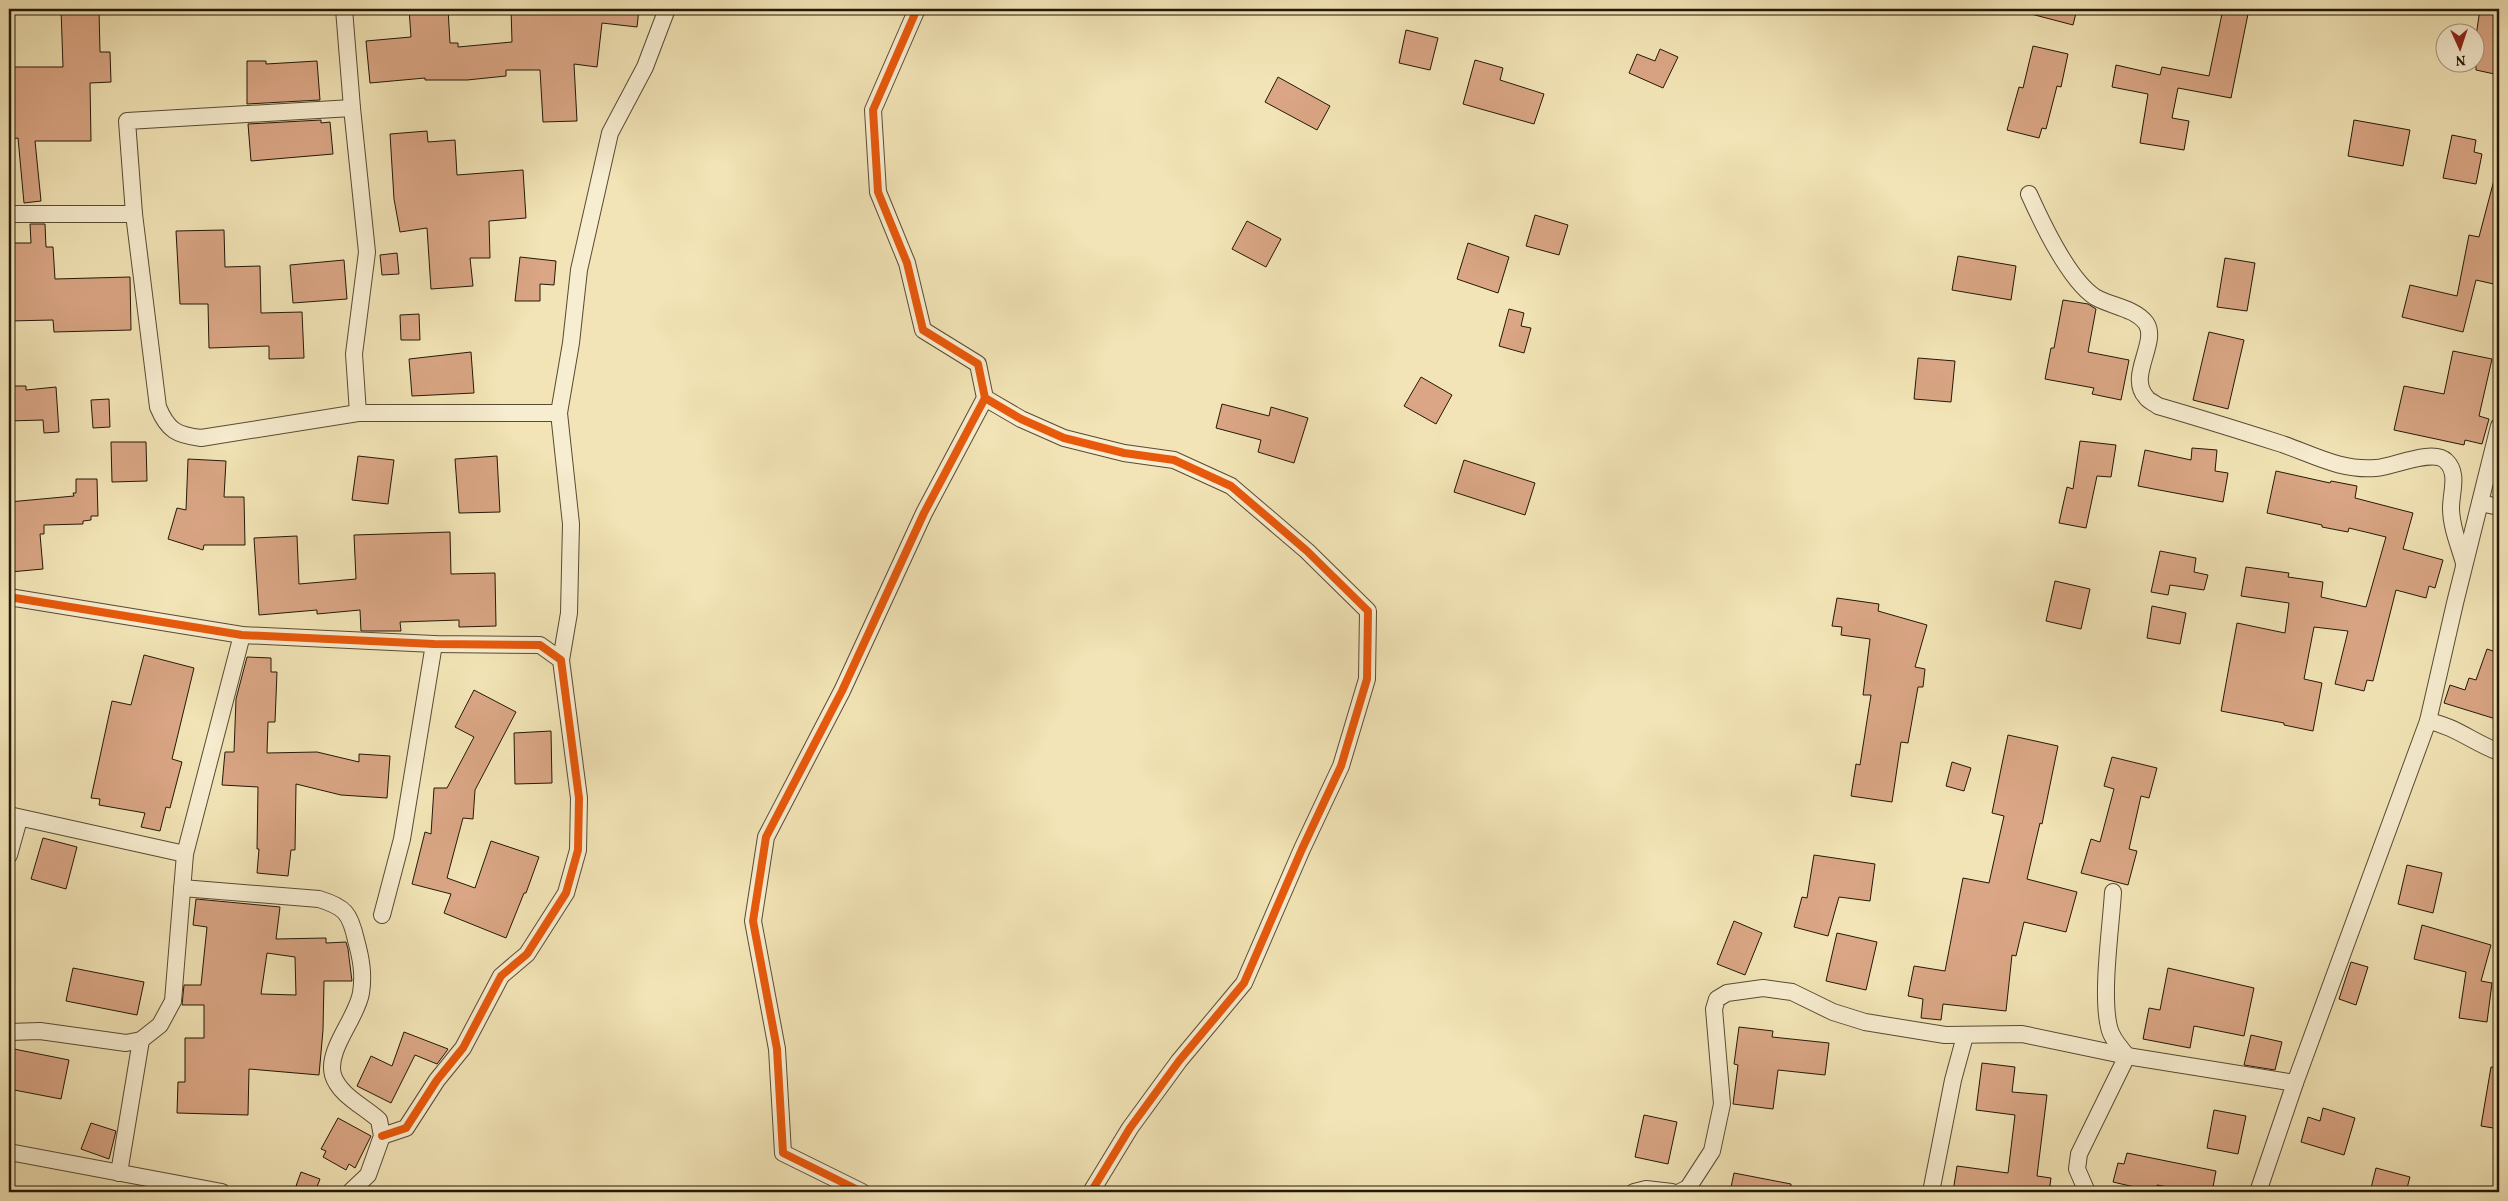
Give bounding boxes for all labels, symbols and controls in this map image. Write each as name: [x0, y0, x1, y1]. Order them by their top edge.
north arrow: [2436, 22, 2486, 72]
text: N: [2455, 50, 2466, 69]

